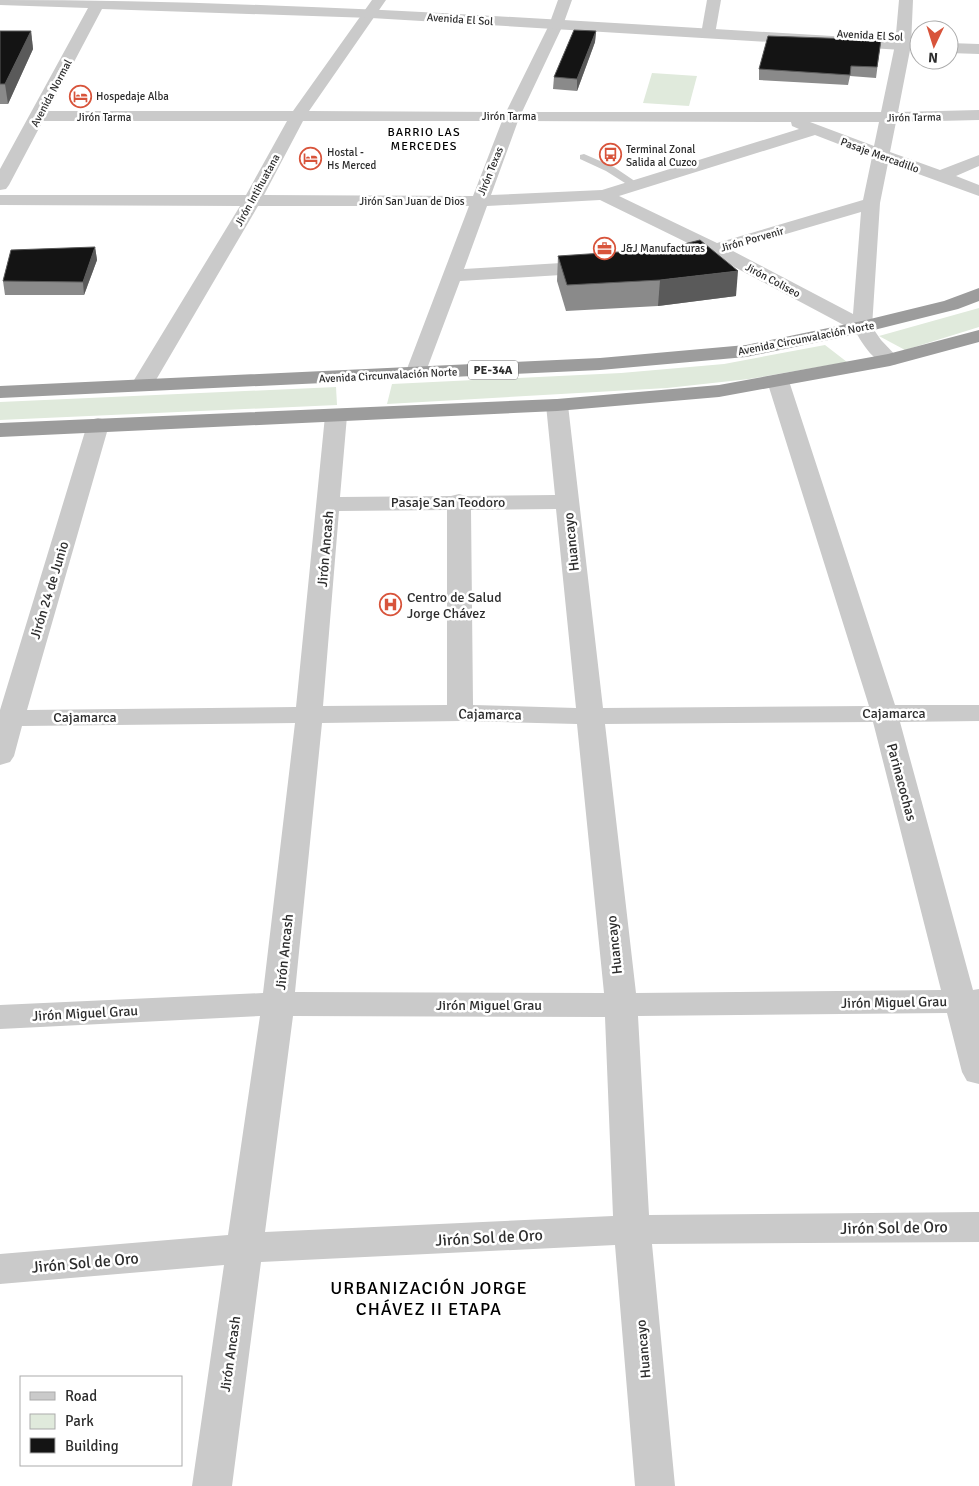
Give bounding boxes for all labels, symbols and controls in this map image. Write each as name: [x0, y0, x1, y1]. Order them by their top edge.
street label: Avenida El Sol: [426, 11, 494, 28]
north arrow: [909, 20, 959, 70]
street label: Avenida El Sol: [836, 27, 904, 44]
text: N: [928, 49, 939, 66]
street label: Avenida Normal: [28, 57, 75, 129]
hotel icon: Hospedaje Alba: [68, 84, 92, 108]
place label: Hospedaje Alba: [96, 90, 169, 103]
street label: Jirón Tarma: [482, 110, 537, 123]
street label: Jirón Tarma: [77, 111, 132, 124]
street label: Jirón Tarma: [887, 111, 942, 124]
district label: BARRIO LAS MERCEDES: [387, 125, 461, 154]
street label: Pasaje Mercadillo: [839, 135, 921, 176]
bus stop icon: Terminal Zonal Salida al Cuzco: [598, 143, 622, 167]
place label: Terminal Zonal Salida al Cuzco: [626, 143, 697, 169]
street label: Jirón Texas: [475, 145, 506, 197]
hotel icon: Hostal - Hs Merced: [299, 146, 323, 170]
place label: Hostal - Hs Merced: [327, 146, 377, 172]
street label: Jirón Intihuatana: [232, 152, 283, 229]
street label: Jirón San Juan de Dios: [359, 195, 465, 208]
street label: Jirón Porvenir: [719, 224, 785, 255]
office icon: J&J Manufacturas: [593, 236, 617, 260]
place label: J&J Manufacturas: [621, 242, 705, 255]
street label: Jirón Coliseo: [743, 261, 803, 300]
street label: Avenida Circunvalación Norte: [737, 319, 875, 358]
road number: PE-34A: [468, 360, 518, 380]
street label: Avenida Circunvalación Norte: [318, 365, 458, 386]
street label: Pasaje San Teodoro: [391, 494, 505, 511]
street label: Jirón Ancash: [314, 510, 337, 588]
street label: Huancayo: [560, 512, 583, 572]
street label: Jirón 24 de Junio: [27, 539, 72, 641]
place label: Centro de Salud Jorge Chávez: [407, 589, 502, 622]
hospital icon: Centro de Salud Jorge Chávez: [379, 593, 403, 617]
street label: Cajamarca: [458, 705, 522, 724]
street label: Cajamarca: [862, 705, 926, 722]
street label: Cajamarca: [53, 709, 117, 726]
street label: Parinacochas: [883, 741, 920, 823]
street label: Jirón Ancash: [272, 913, 297, 991]
street label: Huancayo: [603, 915, 626, 975]
street label: Jirón Miguel Grau: [841, 993, 947, 1012]
street label: Jirón Miguel Grau: [436, 997, 542, 1014]
street label: Jirón Miguel Grau: [32, 1002, 138, 1025]
street label: Jirón Sol de Oro: [840, 1217, 948, 1239]
street label: Jirón Sol de Oro: [435, 1225, 543, 1251]
street label: Jirón Sol de Oro: [31, 1248, 140, 1278]
district label: URBANIZACIÓN JORGE CHÁVEZ II ETAPA: [330, 1277, 528, 1320]
street label: Jirón Ancash: [217, 1315, 244, 1393]
street label: Huancayo: [632, 1319, 655, 1379]
legend: [20, 1376, 182, 1466]
text: Road: [65, 1387, 97, 1405]
text: Park: [65, 1412, 94, 1430]
text: Building: [65, 1437, 119, 1455]

